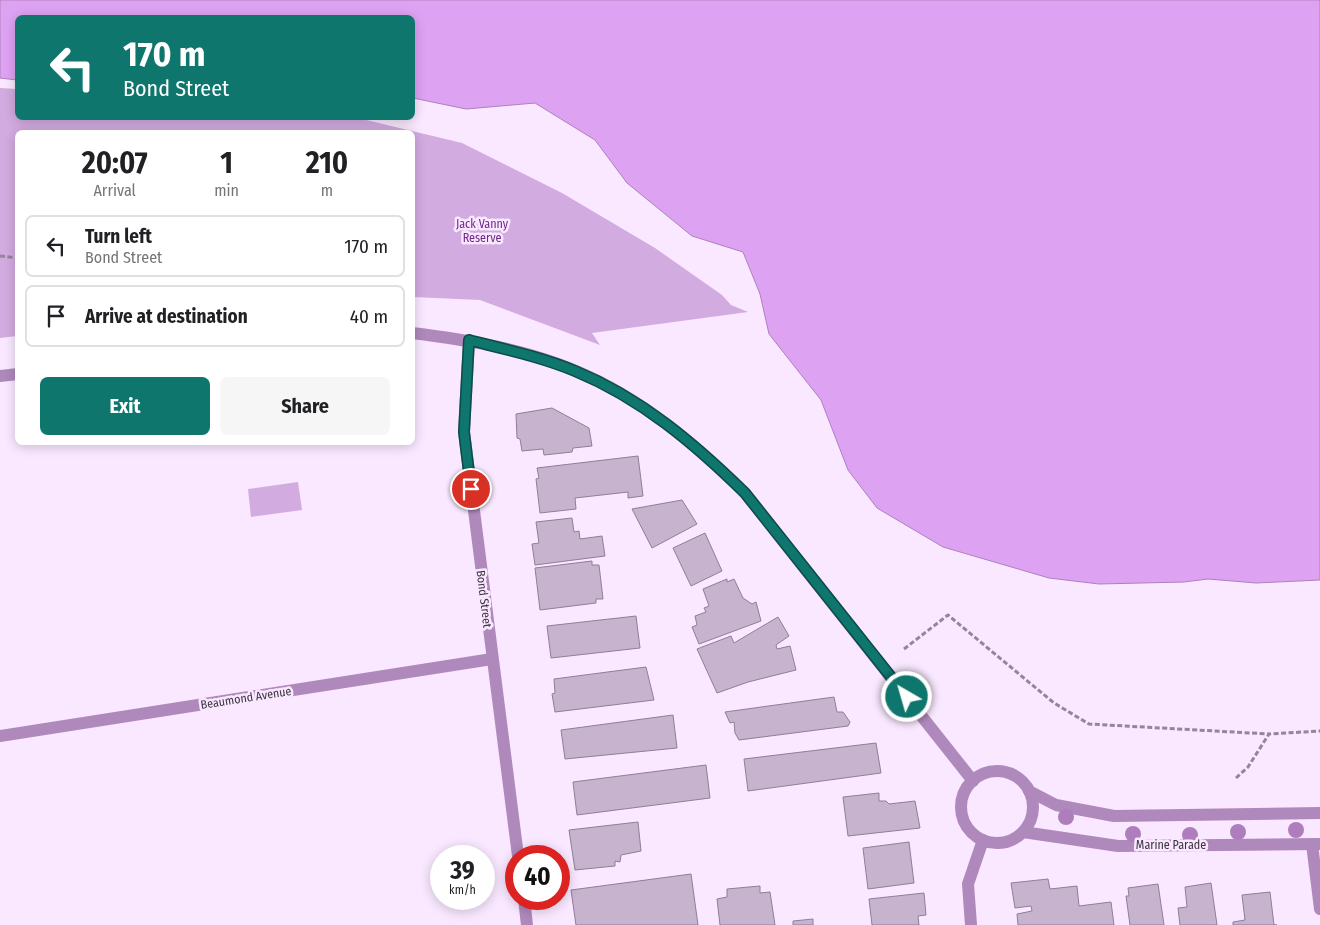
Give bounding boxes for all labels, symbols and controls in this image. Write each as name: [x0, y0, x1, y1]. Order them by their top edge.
text: 170 m: [123, 33, 206, 75]
icon: left: [40, 35, 105, 100]
text: Bond Street: [123, 75, 229, 102]
text: 20:07: [82, 145, 148, 181]
text: 1: [220, 145, 233, 181]
text: 210: [306, 145, 348, 181]
text: Arrival: [93, 181, 136, 200]
text: min: [214, 181, 239, 200]
text: m: [321, 181, 333, 200]
park label: Jack Vanny Reserve: [456, 217, 509, 245]
text: Turn left: [85, 225, 152, 248]
icon: left: [42, 232, 70, 260]
text: 170 m: [344, 235, 388, 258]
text: Bond Street: [85, 248, 162, 267]
icon: arrive: [42, 302, 70, 330]
text: Arrive at destination: [85, 305, 248, 328]
text: 40 m: [350, 305, 388, 328]
button: Exit: [40, 377, 210, 435]
button: Share: [220, 377, 390, 435]
pin: [450, 468, 492, 510]
icon: arrive: [457, 475, 485, 503]
street label: Bond Street: [474, 569, 494, 629]
position arrow: [880, 670, 932, 722]
street label: Beaumond Avenue: [200, 684, 292, 712]
street label: Marine Parade: [1136, 838, 1206, 852]
speed limit sign: 40: [505, 845, 570, 910]
text: 39: [450, 856, 475, 886]
text: km/h: [449, 883, 476, 897]

